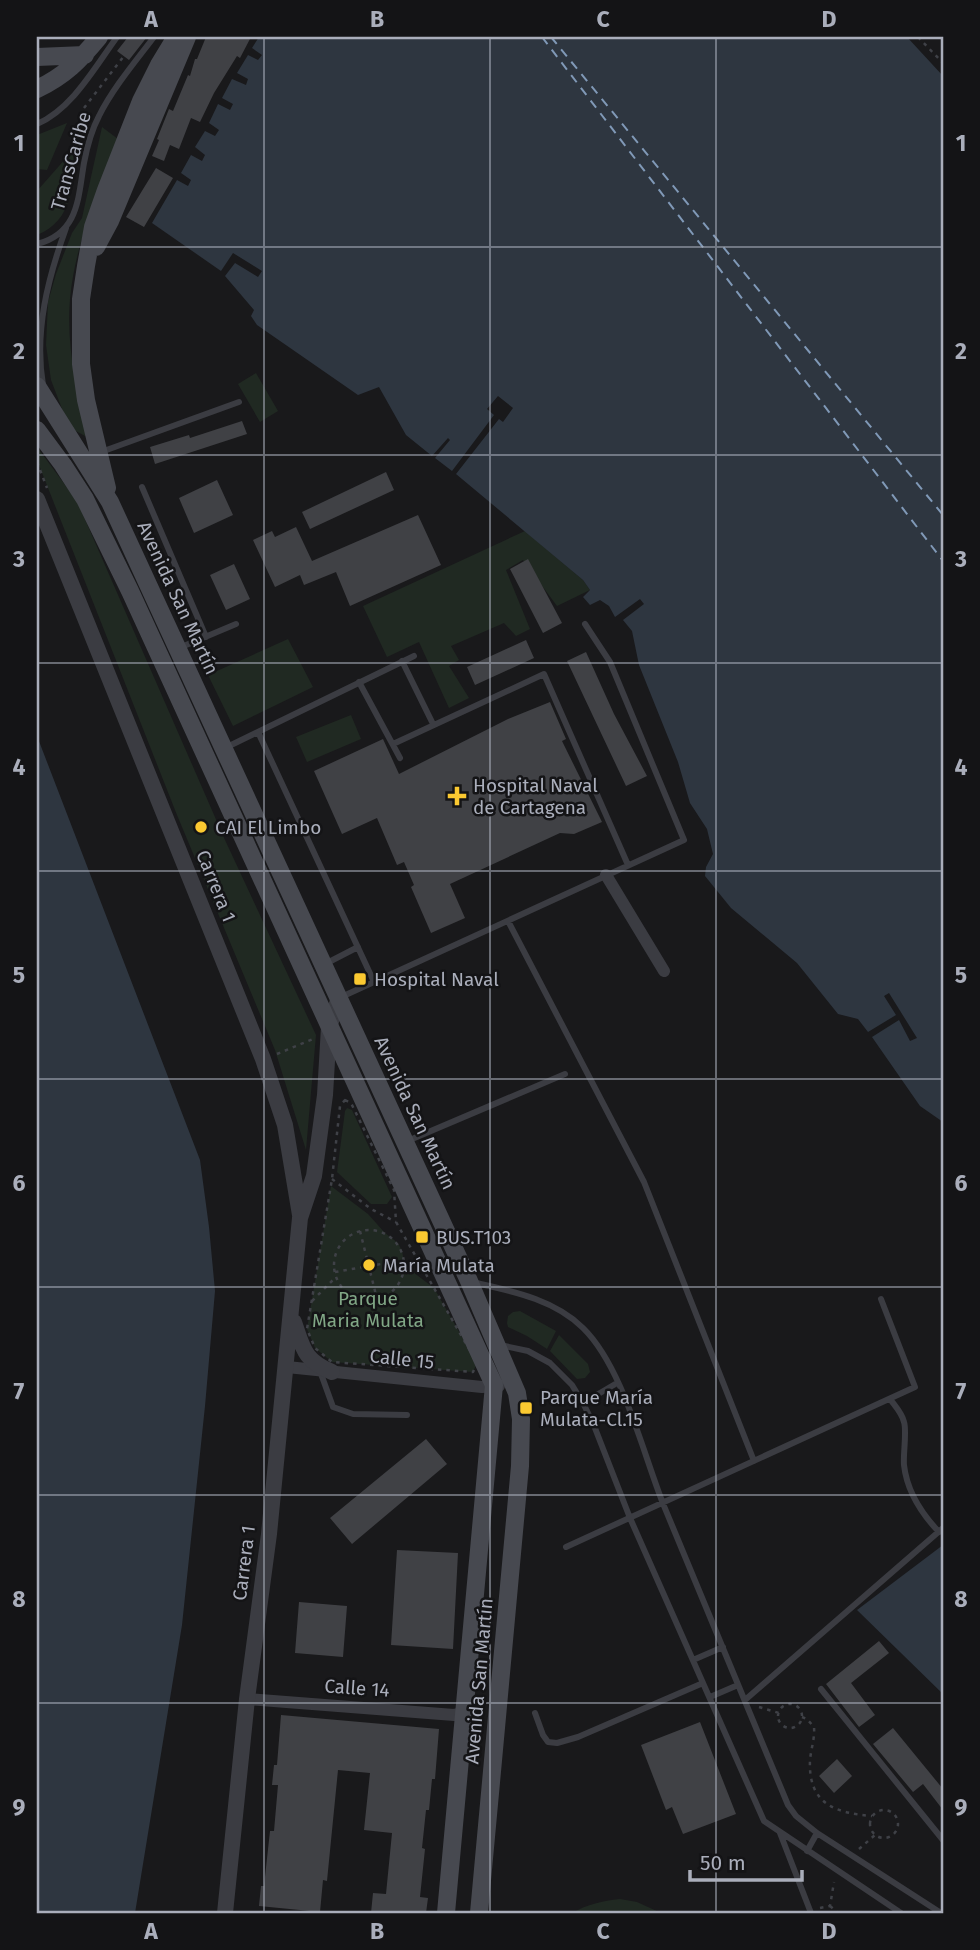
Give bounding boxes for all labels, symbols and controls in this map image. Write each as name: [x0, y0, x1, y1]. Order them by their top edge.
text: A: [143, 5, 158, 33]
text: B: [370, 5, 384, 33]
text: C: [596, 5, 610, 33]
text: D: [822, 5, 837, 33]
street label: TransCaribe: [46, 109, 96, 213]
text: 1: [14, 129, 24, 157]
text: 1: [956, 129, 966, 157]
text: 2: [13, 337, 25, 365]
text: 2: [955, 337, 967, 365]
street label: Avenida San Martín: [132, 518, 224, 678]
text: 3: [12, 545, 25, 573]
text: 3: [954, 545, 967, 573]
text: 4: [13, 753, 26, 781]
text: 4: [955, 753, 968, 781]
place label: Hospital Naval de Cartagena: [473, 774, 598, 819]
marker: Hospital Naval de Cartagena: [447, 786, 467, 806]
place label: CAI El Limbo: [215, 816, 321, 839]
marker: CAI El Limbo: [193, 819, 209, 835]
street label: Carrera 1: [191, 847, 241, 925]
text: 5: [13, 961, 25, 989]
text: 5: [955, 961, 967, 989]
place label: Hospital Naval: [374, 968, 499, 991]
marker: Hospital Naval: [352, 971, 368, 987]
street label: Avenida San Martín: [369, 1033, 461, 1193]
text: 6: [13, 1169, 26, 1197]
text: 6: [955, 1169, 968, 1197]
place label: BUS.T103: [436, 1226, 511, 1249]
marker: BUS.T103: [414, 1229, 430, 1245]
place label: María Mulata: [383, 1254, 495, 1277]
marker: María Mulata: [361, 1257, 377, 1273]
park label: Parque Maria Mulata: [312, 1287, 424, 1332]
street label: Calle 15: [369, 1344, 435, 1374]
text: 7: [14, 1377, 25, 1405]
text: 7: [956, 1377, 967, 1405]
place label: Parque María Mulata-Cl.15: [540, 1386, 653, 1431]
marker: Parque María Mulata-Cl.15: [518, 1400, 534, 1416]
street label: Carrera 1: [228, 1524, 260, 1602]
text: 8: [12, 1585, 26, 1613]
text: 8: [954, 1585, 968, 1613]
street label: Avenida San Martín: [460, 1597, 498, 1765]
street label: Calle 14: [324, 1674, 390, 1702]
text: 9: [13, 1793, 26, 1821]
text: 9: [955, 1793, 968, 1821]
scale bar: [690, 1838, 802, 1882]
text: 50 m: [700, 1850, 746, 1876]
text: A: [143, 1917, 158, 1945]
text: B: [370, 1917, 384, 1945]
text: C: [596, 1917, 610, 1945]
text: D: [822, 1917, 837, 1945]

